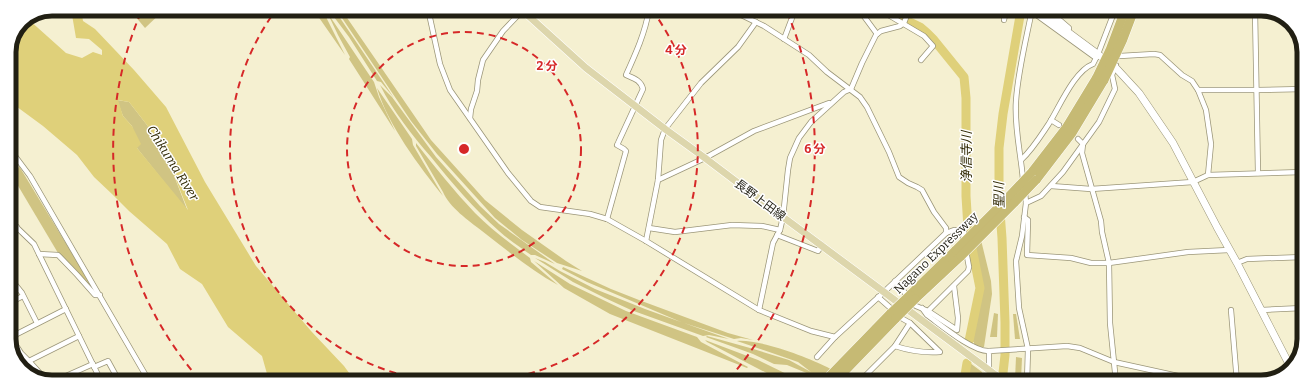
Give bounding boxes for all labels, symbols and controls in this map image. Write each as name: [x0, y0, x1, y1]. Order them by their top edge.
text: 4 分: [665, 43, 687, 57]
text: 2 分: [537, 59, 557, 73]
water label: Chikuma River: [144, 123, 202, 204]
water label: 浄信寺川: [959, 129, 974, 183]
centre of rings: [457, 142, 471, 156]
text: 6 分: [804, 142, 826, 156]
street label: 長野上田線: [732, 176, 788, 224]
water label: 聖川: [991, 180, 1007, 208]
street label: Nagano Expressway: [891, 209, 981, 297]

